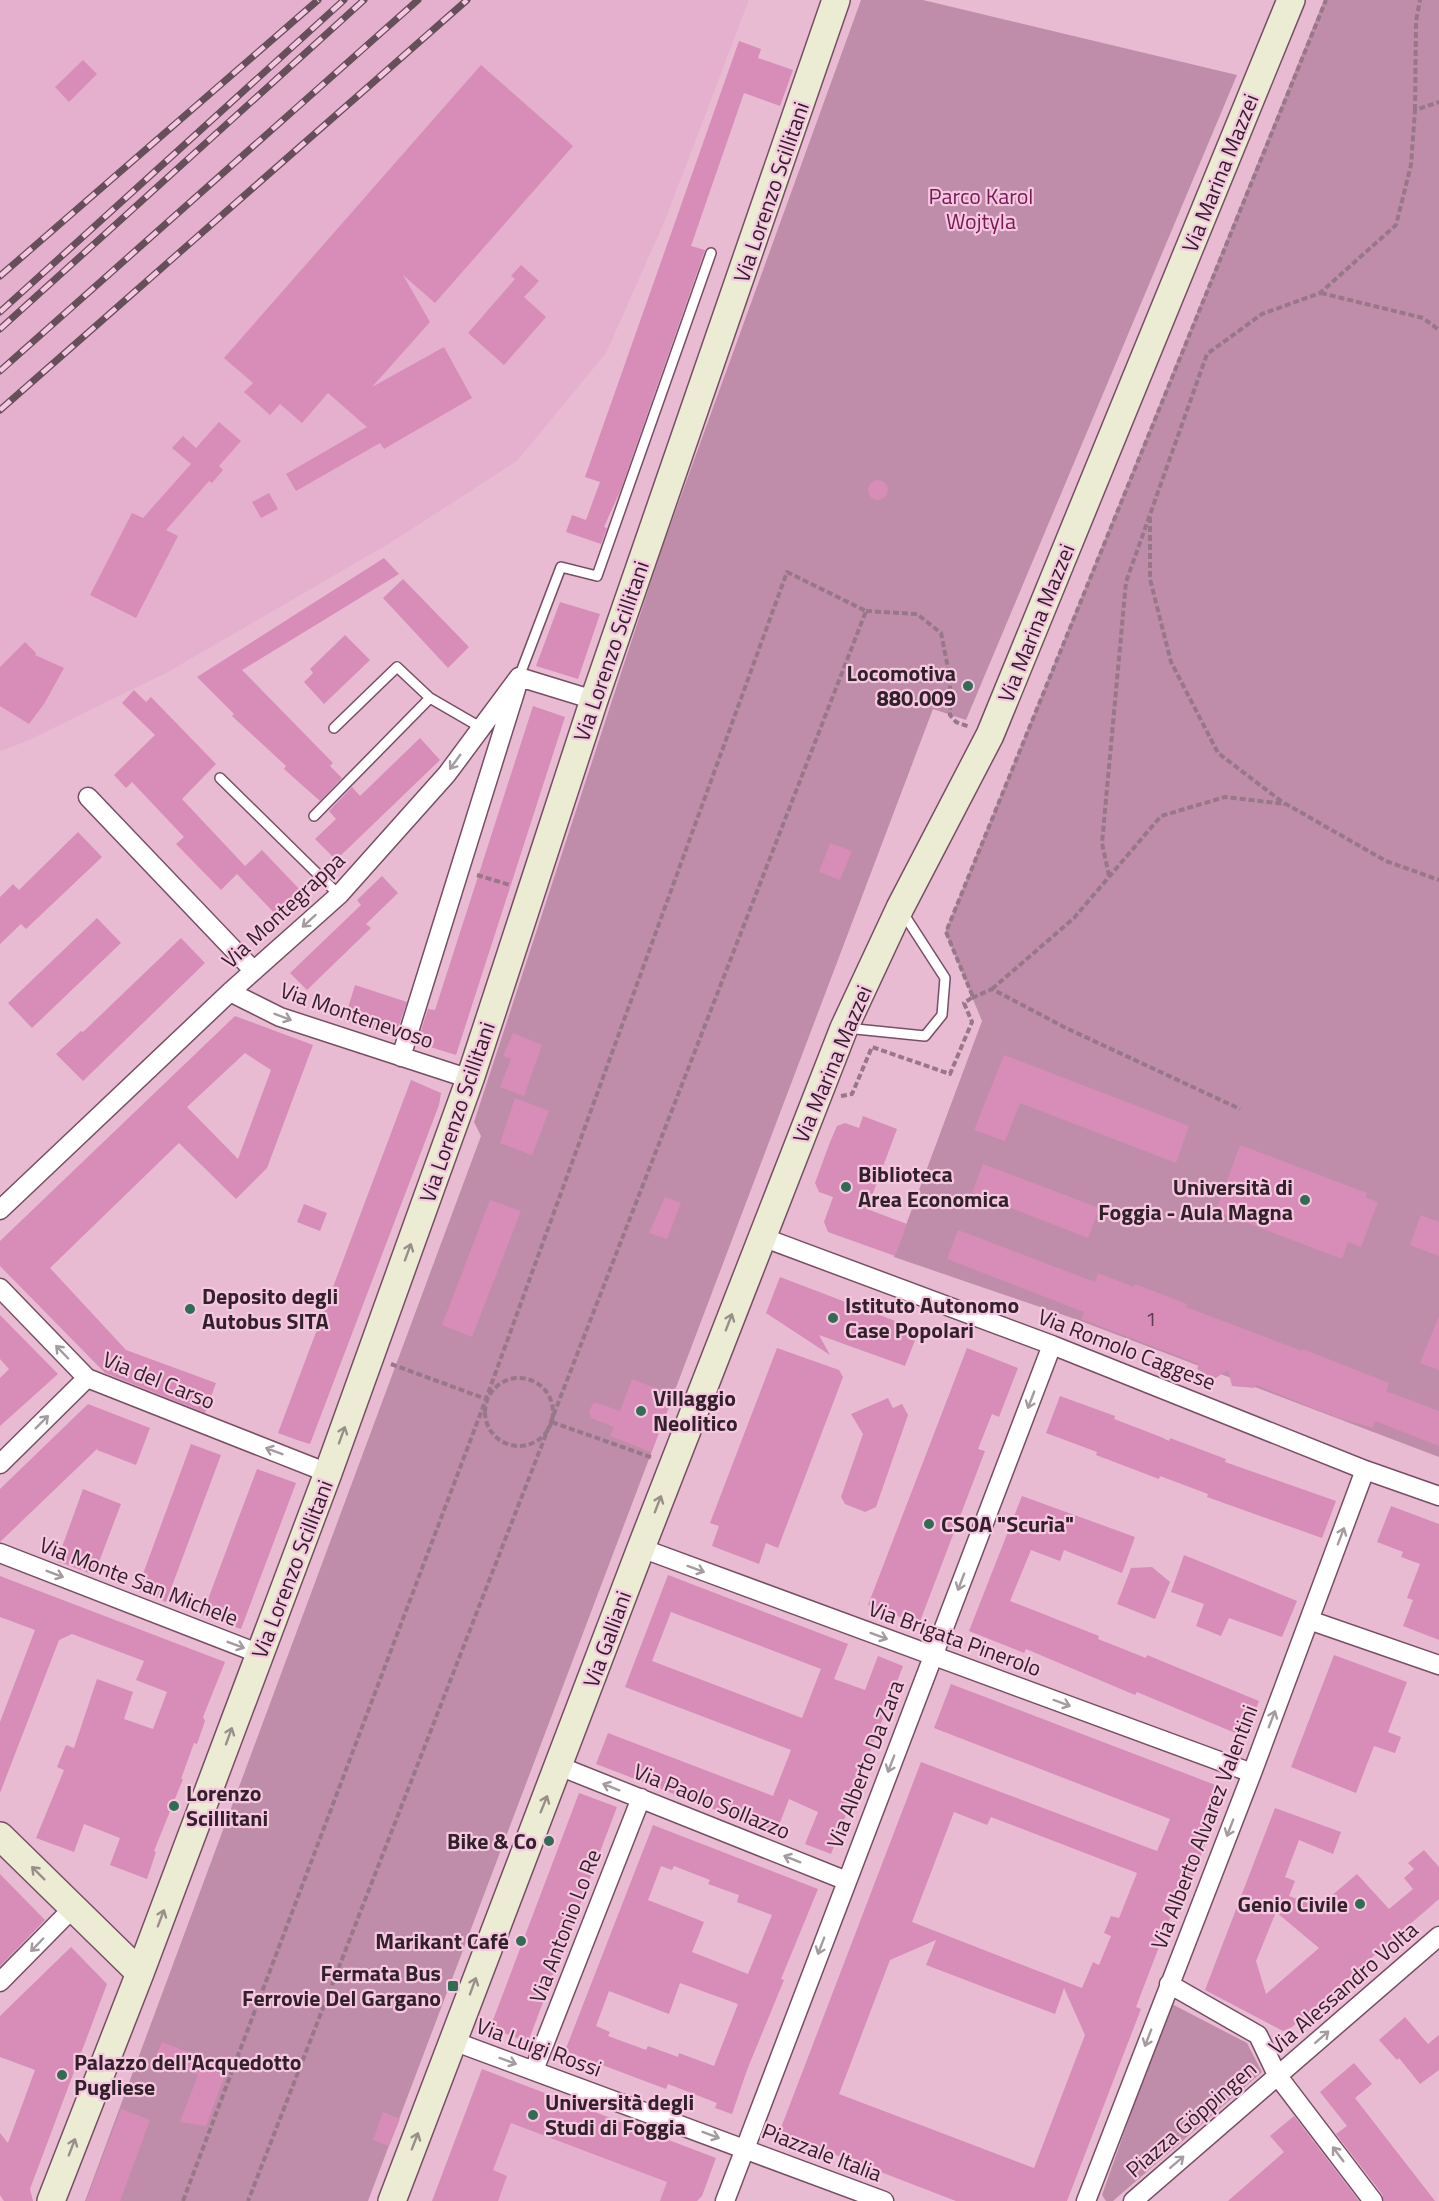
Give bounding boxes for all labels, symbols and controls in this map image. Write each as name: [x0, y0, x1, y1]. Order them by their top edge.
street label: Via Marina Mazzei: [1173, 89, 1267, 257]
street label: Via Lorenzo Scillitani: [724, 97, 818, 287]
park label: Parco Karol Wojtyla: [929, 179, 1033, 238]
street label: Via Marina Mazzei: [989, 539, 1083, 707]
street label: Via Lorenzo Scillitani: [564, 556, 658, 746]
place label: Locomotiva 880.009: [847, 656, 956, 715]
marker: Locomotiva 880.009: [961, 679, 975, 693]
one-way arrow: [449, 754, 461, 770]
street label: Via Montegrappa: [214, 844, 352, 976]
one-way arrow: [302, 914, 317, 928]
street label: Via Montenevoso: [276, 973, 438, 1057]
street label: Via Marina Mazzei: [783, 980, 881, 1148]
one-way arrow: [273, 1012, 292, 1023]
street label: Via Lorenzo Scillitani: [410, 1017, 504, 1207]
place label: Biblioteca Area Economica: [858, 1157, 1009, 1216]
place label: Università di Foggia - Aula Magna: [1098, 1170, 1293, 1229]
marker: Biblioteca Area Economica: [839, 1180, 853, 1194]
marker: Università di Foggia - Aula Magna: [1298, 1193, 1312, 1207]
one-way arrow: [403, 1243, 414, 1262]
place label: Deposito degli Autobus SITA: [202, 1279, 338, 1338]
place label: Istituto Autonomo Case Popolari: [845, 1288, 1019, 1347]
street label: Via Romolo Caggese: [1033, 1299, 1221, 1399]
marker: Deposito degli Autobus SITA: [183, 1302, 197, 1316]
house number: 1: [1145, 1303, 1157, 1334]
marker: Istituto Autonomo Case Popolari: [826, 1311, 840, 1325]
one-way arrow: [724, 1313, 735, 1332]
street label: Via del Carso: [98, 1342, 220, 1418]
one-way arrow: [54, 1344, 69, 1359]
place label: Villaggio Neolitico: [653, 1381, 738, 1440]
one-way arrow: [1025, 1390, 1036, 1408]
marker: Villaggio Neolitico: [634, 1404, 648, 1418]
one-way arrow: [34, 1415, 49, 1430]
one-way arrow: [337, 1426, 348, 1445]
one-way arrow: [265, 1445, 283, 1456]
street label: Via Lorenzo Scillitani: [242, 1475, 342, 1663]
one-way arrow: [653, 1495, 664, 1514]
place label: CSOA "Scurìa": [941, 1507, 1074, 1541]
marker: CSOA "Scurìa": [922, 1517, 936, 1531]
street label: Via Monte San Michele: [35, 1527, 243, 1635]
one-way arrow: [1336, 1527, 1347, 1546]
one-way arrow: [686, 1564, 704, 1575]
one-way arrow: [45, 1569, 64, 1580]
one-way arrow: [955, 1572, 966, 1590]
street label: Via Galliani: [574, 1586, 640, 1692]
street label: Via Brigata Pinerolo: [864, 1591, 1046, 1685]
one-way arrow: [869, 1631, 888, 1642]
one-way arrow: [227, 1640, 245, 1651]
street label: Via Alberto Da Zara: [817, 1675, 913, 1853]
one-way arrow: [1052, 1698, 1071, 1709]
street label: Via Alberto Alvarez Valentini: [1142, 1700, 1266, 1954]
one-way arrow: [1268, 1710, 1279, 1728]
one-way arrow: [224, 1727, 235, 1746]
street label: Via Paolo Sollazzo: [628, 1754, 796, 1848]
one-way arrow: [885, 1754, 896, 1773]
place label: Lorenzo Scillitani: [186, 1776, 268, 1835]
one-way arrow: [602, 1781, 621, 1792]
one-way arrow: [539, 1795, 550, 1814]
marker: Lorenzo Scillitani: [167, 1799, 181, 1813]
one-way arrow: [1224, 1818, 1235, 1837]
place label: Bike & Co: [447, 1824, 537, 1858]
marker: Bike & Co: [542, 1834, 556, 1848]
street label: Via Antonio Lo Re: [520, 1844, 610, 2008]
one-way arrow: [784, 1853, 802, 1864]
one-way arrow: [31, 1866, 46, 1881]
place label: Genio Civile: [1238, 1887, 1348, 1921]
marker: Genio Civile: [1353, 1897, 1367, 1911]
one-way arrow: [156, 1910, 167, 1928]
street label: Via Alessandro Volta: [1260, 1913, 1426, 2063]
place label: Marikant Café: [375, 1924, 509, 1958]
marker: Marikant Café: [514, 1934, 528, 1948]
one-way arrow: [815, 1936, 826, 1955]
one-way arrow: [29, 1938, 44, 1953]
place label: Fermata Bus Ferrovie Del Gargano: [242, 1956, 441, 2015]
one-way arrow: [469, 1977, 480, 1995]
marker: Fermata Bus Ferrovie Del Gargano: [446, 1979, 460, 1993]
street label: Via Luigi Rossi: [471, 2009, 607, 2085]
one-way arrow: [1142, 2029, 1153, 2047]
one-way arrow: [1314, 2030, 1329, 2044]
place label: Palazzo dell'Acquedotto Pugliese: [74, 2045, 301, 2104]
street label: Piazza Göppingen: [1118, 2052, 1264, 2186]
one-way arrow: [498, 2056, 517, 2067]
marker: Palazzo dell'Acquedotto Pugliese: [55, 2068, 69, 2082]
place label: Università degli Studi di Foggia: [545, 2085, 694, 2144]
marker: Università degli Studi di Foggia: [526, 2108, 540, 2122]
street label: Piazzale Italia: [757, 2114, 887, 2190]
one-way arrow: [701, 2131, 719, 2142]
one-way arrow: [410, 2132, 421, 2151]
one-way arrow: [67, 2138, 78, 2156]
one-way arrow: [1331, 2147, 1344, 2163]
one-way arrow: [1169, 2156, 1185, 2169]

